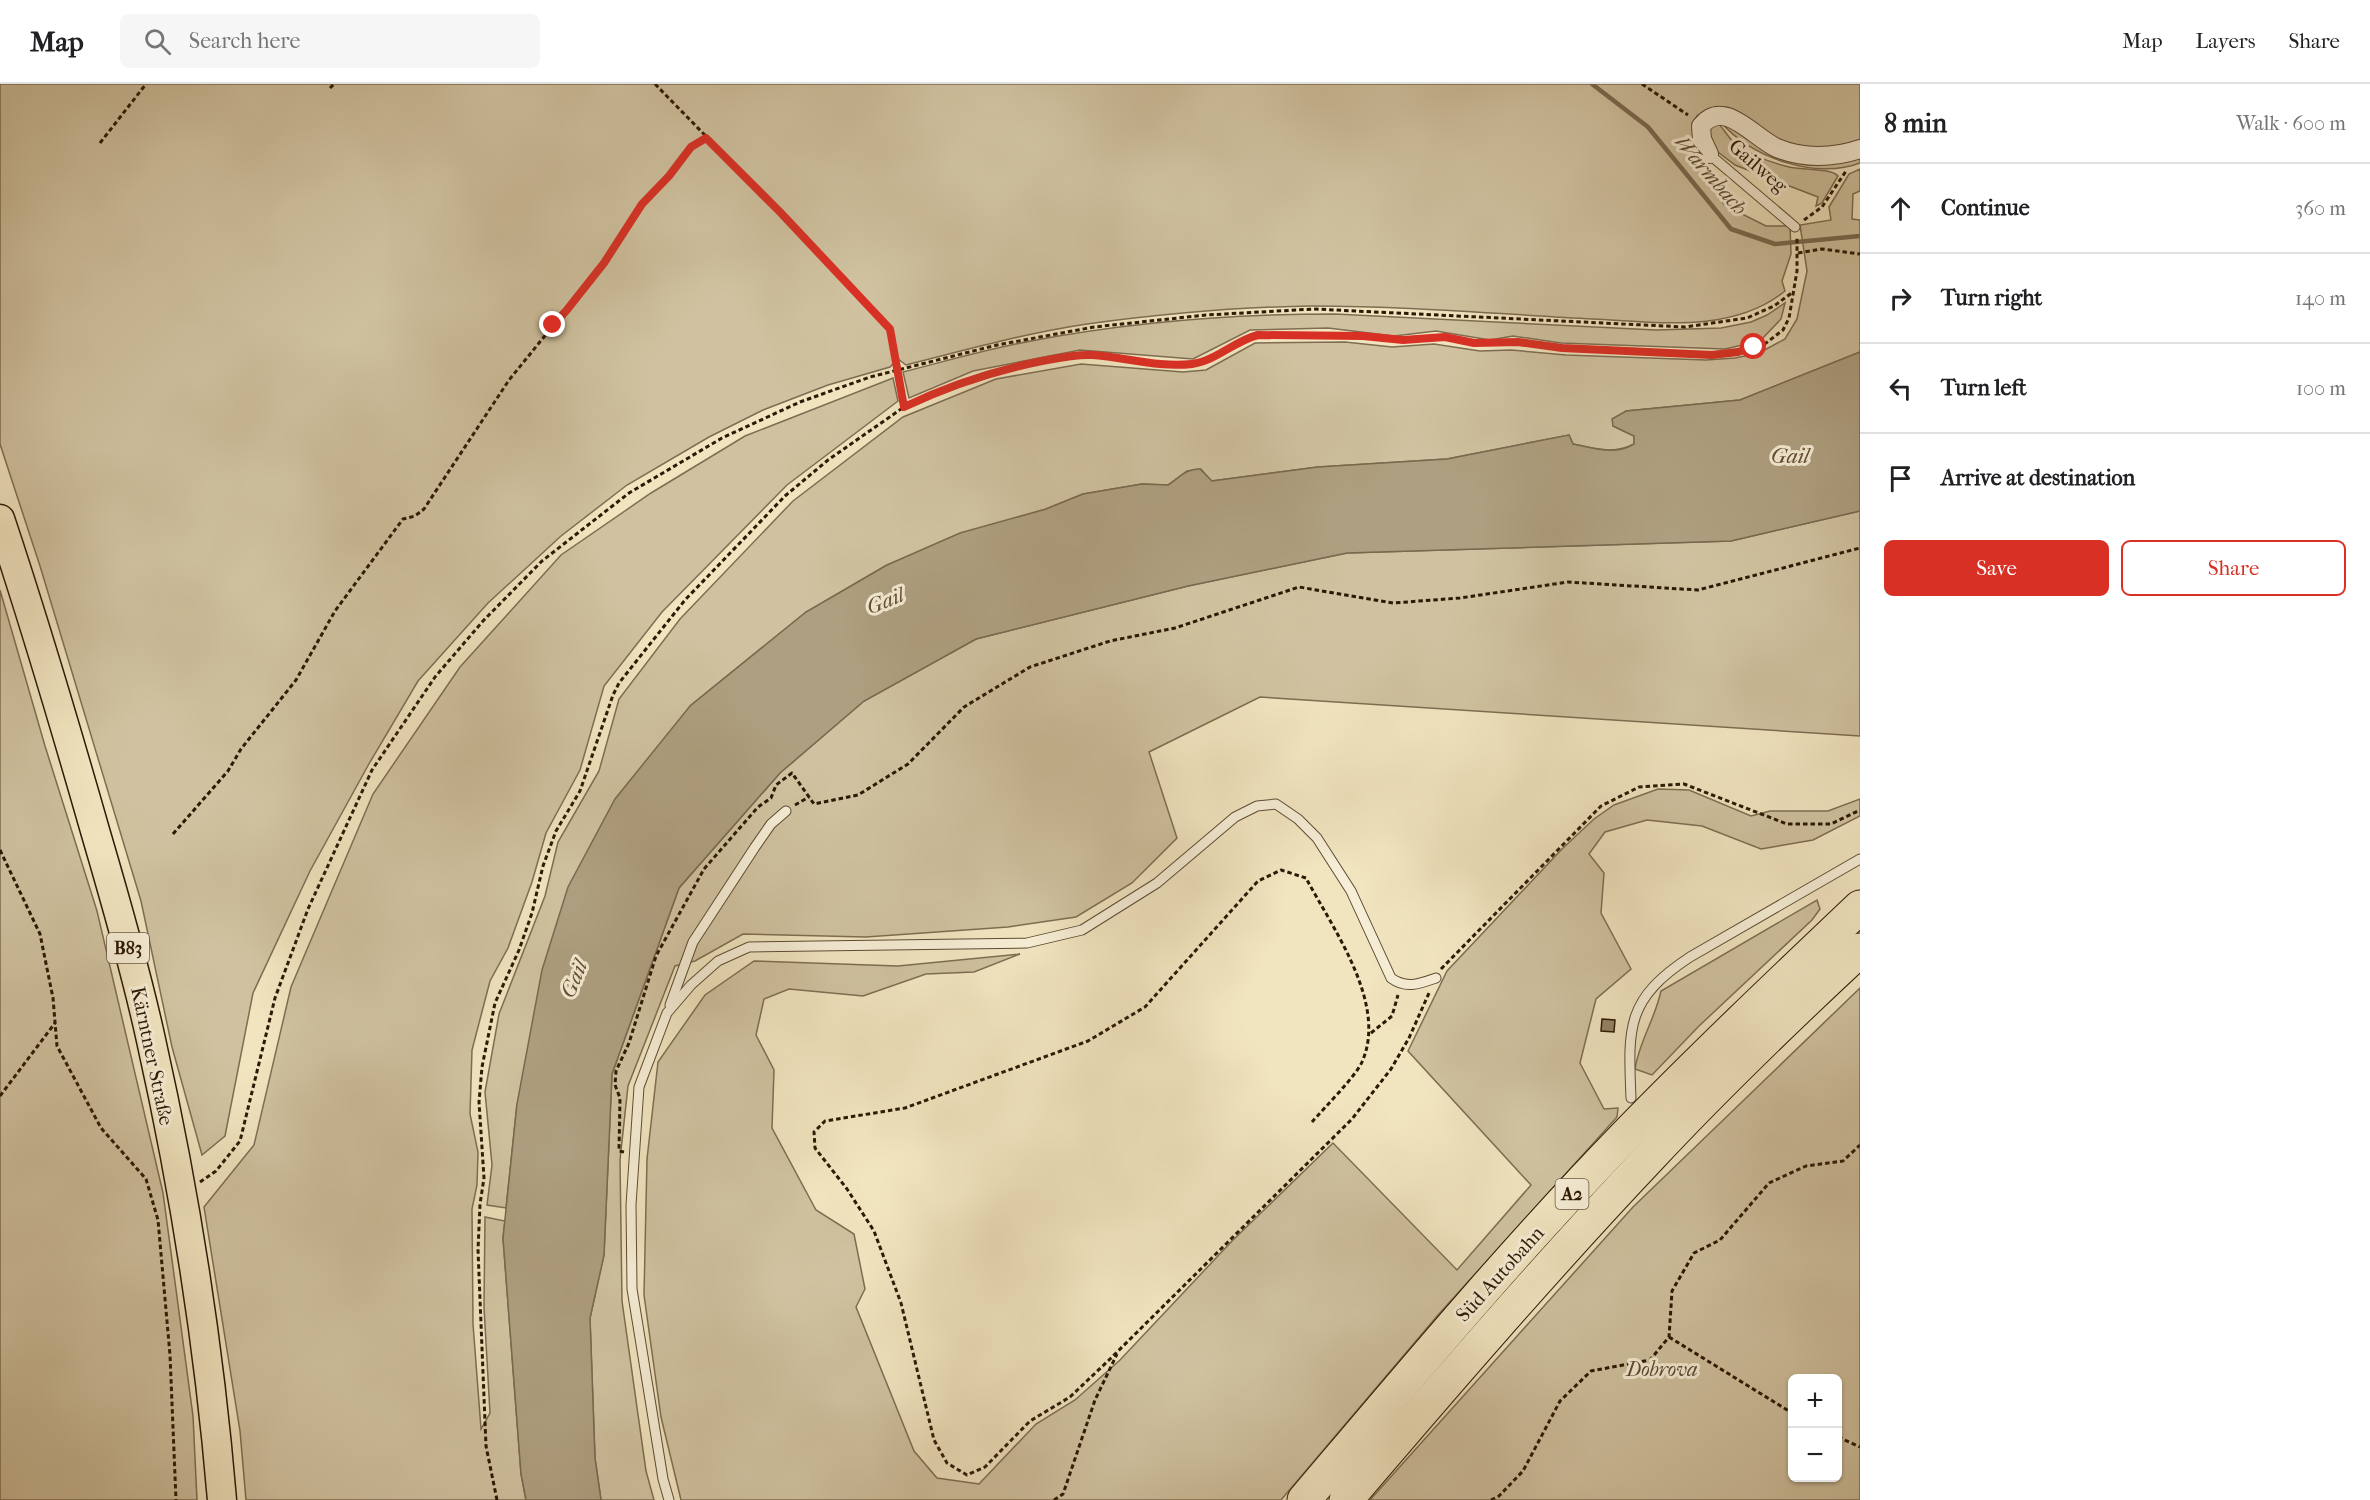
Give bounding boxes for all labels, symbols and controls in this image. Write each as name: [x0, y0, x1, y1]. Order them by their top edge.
search box: [120, 14, 540, 68]
text: Map: [30, 25, 84, 58]
icon: search: [141, 25, 174, 58]
text: Search here: [189, 28, 300, 54]
text: Map: [2122, 29, 2163, 53]
text: Layers: [2196, 29, 2255, 53]
text: Share: [2288, 29, 2340, 53]
text: 8 min: [1884, 108, 1947, 139]
text: Walk · 600 m: [2236, 112, 2346, 135]
water label: Warmbach: [1670, 130, 1752, 220]
street label: Gailweg: [1724, 134, 1792, 198]
icon: ahead: [1884, 192, 1917, 225]
text: Continue: [1941, 195, 2030, 221]
text: 360 m: [2295, 197, 2346, 220]
icon: right: [1884, 282, 1917, 315]
text: Turn right: [1941, 285, 2042, 311]
text: 140 m: [2295, 287, 2346, 310]
route end: [539, 311, 565, 337]
route start: [1740, 333, 1766, 359]
icon: left: [1884, 372, 1917, 405]
text: Turn left: [1941, 375, 2027, 401]
text: 100 m: [2296, 377, 2346, 400]
water label: Gail: [1771, 444, 1812, 468]
icon: arrive: [1884, 462, 1917, 495]
text: Arrive at destination: [1941, 465, 2135, 491]
button: Save: [1884, 540, 2109, 596]
button: Share: [2121, 540, 2346, 596]
water label: Gail: [863, 582, 910, 619]
road number: B83: [107, 933, 149, 963]
water label: Gail: [556, 954, 594, 1001]
street label: Kärntner Straße: [126, 984, 178, 1128]
road number: A2: [1556, 1179, 1588, 1209]
street label: Süd Autobahn: [1451, 1221, 1549, 1326]
park label: Dobrova: [1625, 1358, 1697, 1381]
map controls: [1788, 1374, 1842, 1482]
button: +: [1788, 1374, 1842, 1428]
button: −: [1788, 1428, 1842, 1482]

